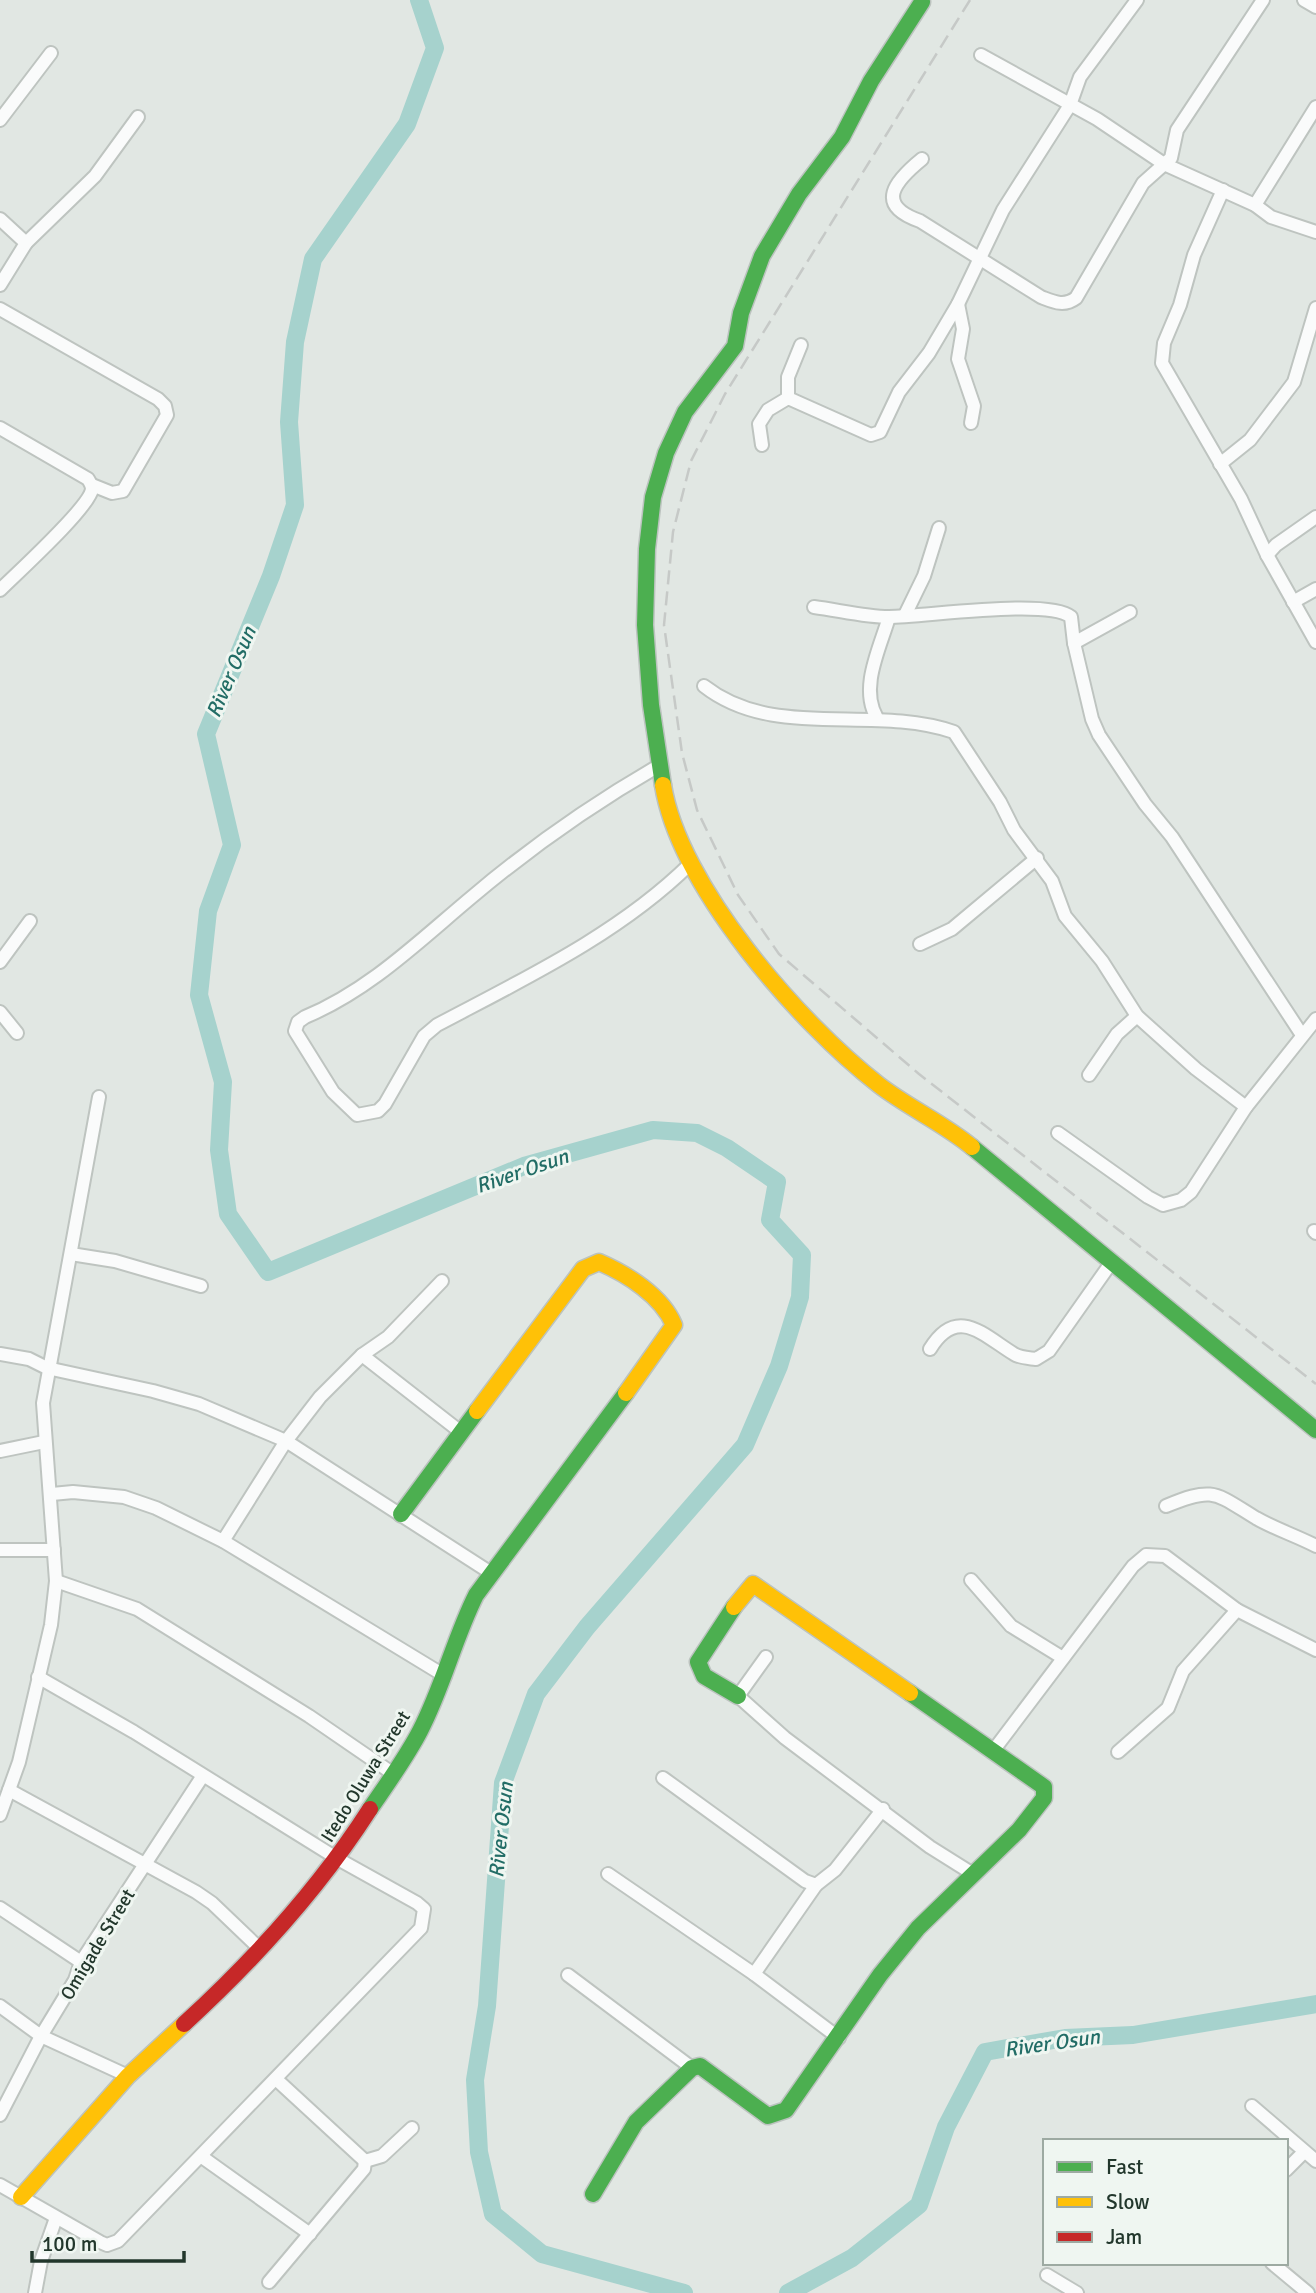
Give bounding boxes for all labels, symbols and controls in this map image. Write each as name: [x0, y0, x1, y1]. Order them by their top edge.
water label: River Osun: [200, 622, 262, 721]
water label: River Osun: [472, 1143, 572, 1199]
street label: Itedo Oluwa Street: [316, 1706, 416, 1847]
water label: River Osun: [483, 1780, 519, 1879]
street label: Omigade Street: [55, 1884, 141, 2005]
water label: River Osun: [1003, 2023, 1102, 2063]
legend: [1043, 2139, 1288, 2265]
text: Fast: [1106, 2154, 1143, 2180]
text: Slow: [1106, 2189, 1150, 2215]
scale bar: [32, 2220, 184, 2264]
text: Jam: [1106, 2224, 1142, 2250]
text: 100 m: [42, 2231, 97, 2257]

